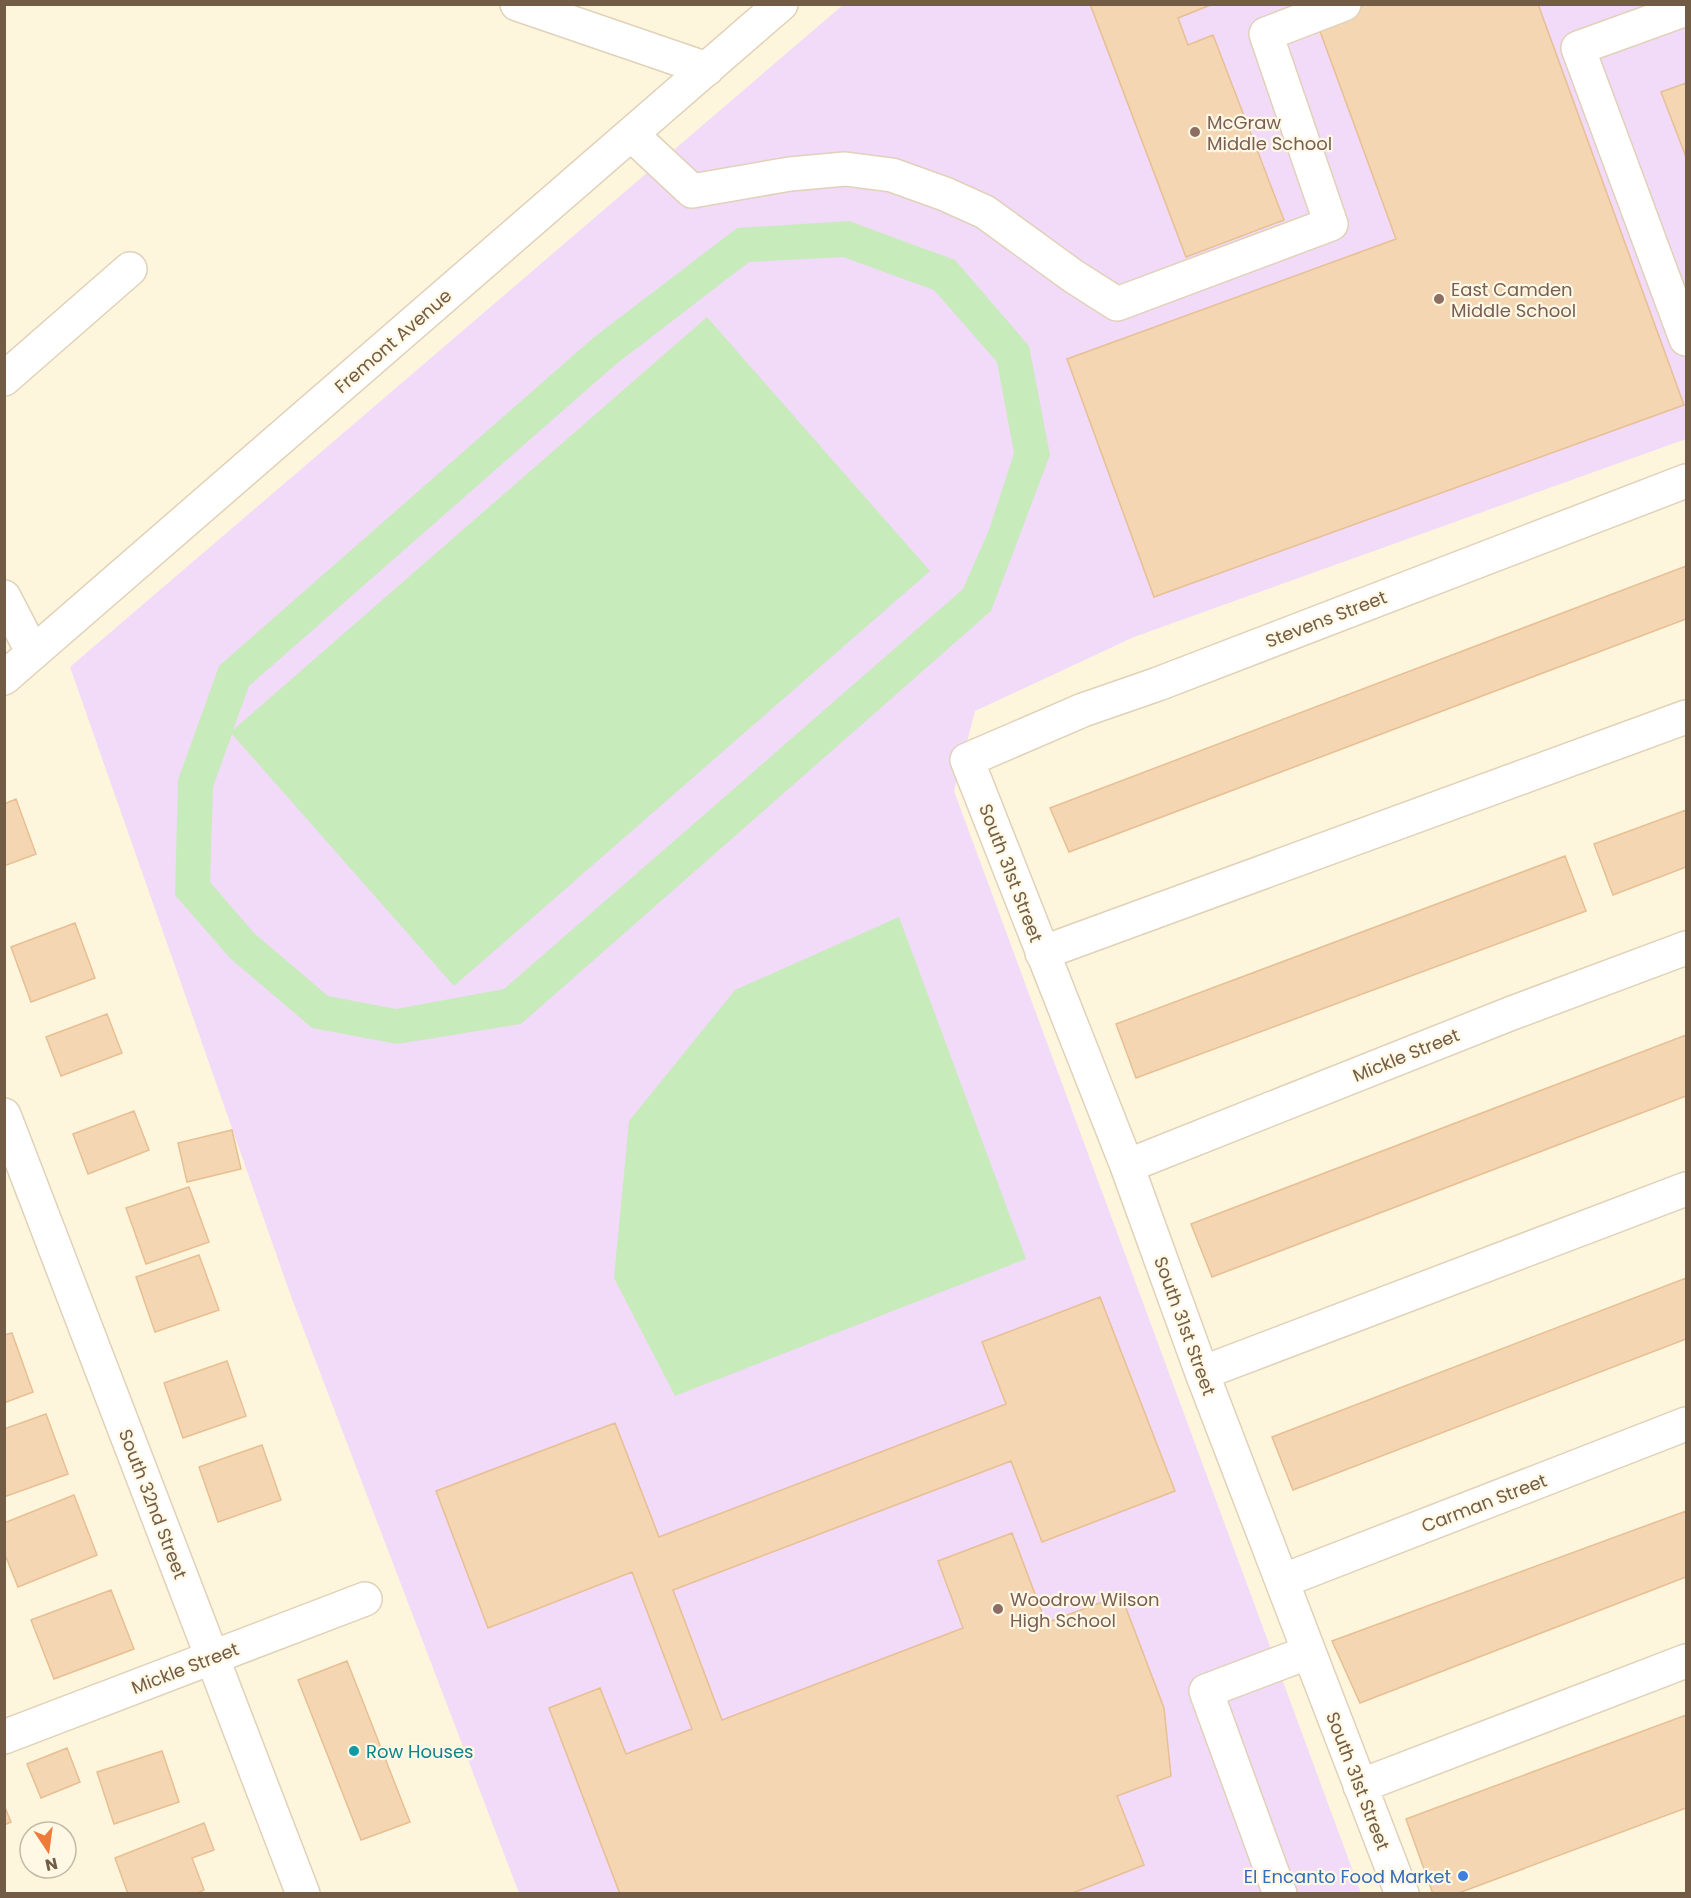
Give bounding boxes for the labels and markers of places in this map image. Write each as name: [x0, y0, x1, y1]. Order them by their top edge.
place label: McGraw Middle School: [1207, 110, 1332, 156]
marker: McGraw Middle School: [1188, 125, 1202, 139]
place label: East Camden Middle School: [1451, 277, 1576, 323]
marker: East Camden Middle School: [1432, 292, 1446, 306]
place label: Woodrow Wilson High School: [1010, 1587, 1159, 1633]
marker: Woodrow Wilson High School: [991, 1602, 1005, 1616]
place label: Row Houses: [366, 1739, 473, 1764]
marker: Row Houses: [347, 1744, 361, 1758]
place label: El Encanto Food Market: [1244, 1864, 1451, 1889]
marker: El Encanto Food Market: [1456, 1869, 1470, 1883]

